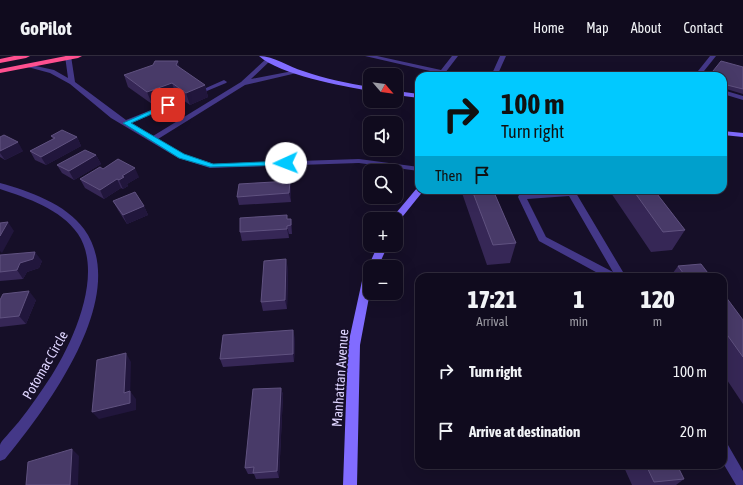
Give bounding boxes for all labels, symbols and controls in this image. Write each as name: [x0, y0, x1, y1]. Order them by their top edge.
text: GoPilot: [20, 17, 72, 39]
text: Home: [533, 20, 564, 36]
text: Map: [586, 20, 609, 36]
text: About: [631, 20, 662, 36]
text: Contact: [684, 20, 723, 36]
north arrow: [363, 68, 403, 108]
map controls: [363, 68, 403, 300]
pin: [151, 88, 185, 122]
icon: right: [435, 88, 487, 140]
text: 100 m: [501, 88, 564, 120]
icon: arrive: [157, 94, 179, 116]
button: sound: [363, 116, 403, 156]
text: Turn right: [501, 121, 564, 142]
position arrow: [265, 142, 307, 184]
button: search: [363, 164, 403, 204]
icon: arrive: [471, 164, 493, 186]
text: Then: [435, 167, 463, 184]
button: +: [363, 212, 403, 252]
button: −: [363, 260, 403, 300]
text: 17:21: [468, 286, 517, 313]
text: 1: [573, 286, 584, 313]
text: 120: [641, 286, 674, 313]
text: Arrival: [476, 314, 508, 329]
text: min: [569, 314, 588, 329]
text: m: [653, 314, 662, 329]
street label: Potomac Circle: [19, 328, 71, 402]
street label: Manhattan Avenue: [329, 329, 351, 427]
icon: right: [435, 360, 457, 382]
text: Turn right: [469, 363, 522, 380]
text: 100 m: [673, 363, 707, 380]
icon: arrive: [435, 420, 457, 442]
text: Arrive at destination: [469, 423, 580, 440]
text: 20 m: [680, 423, 707, 440]

